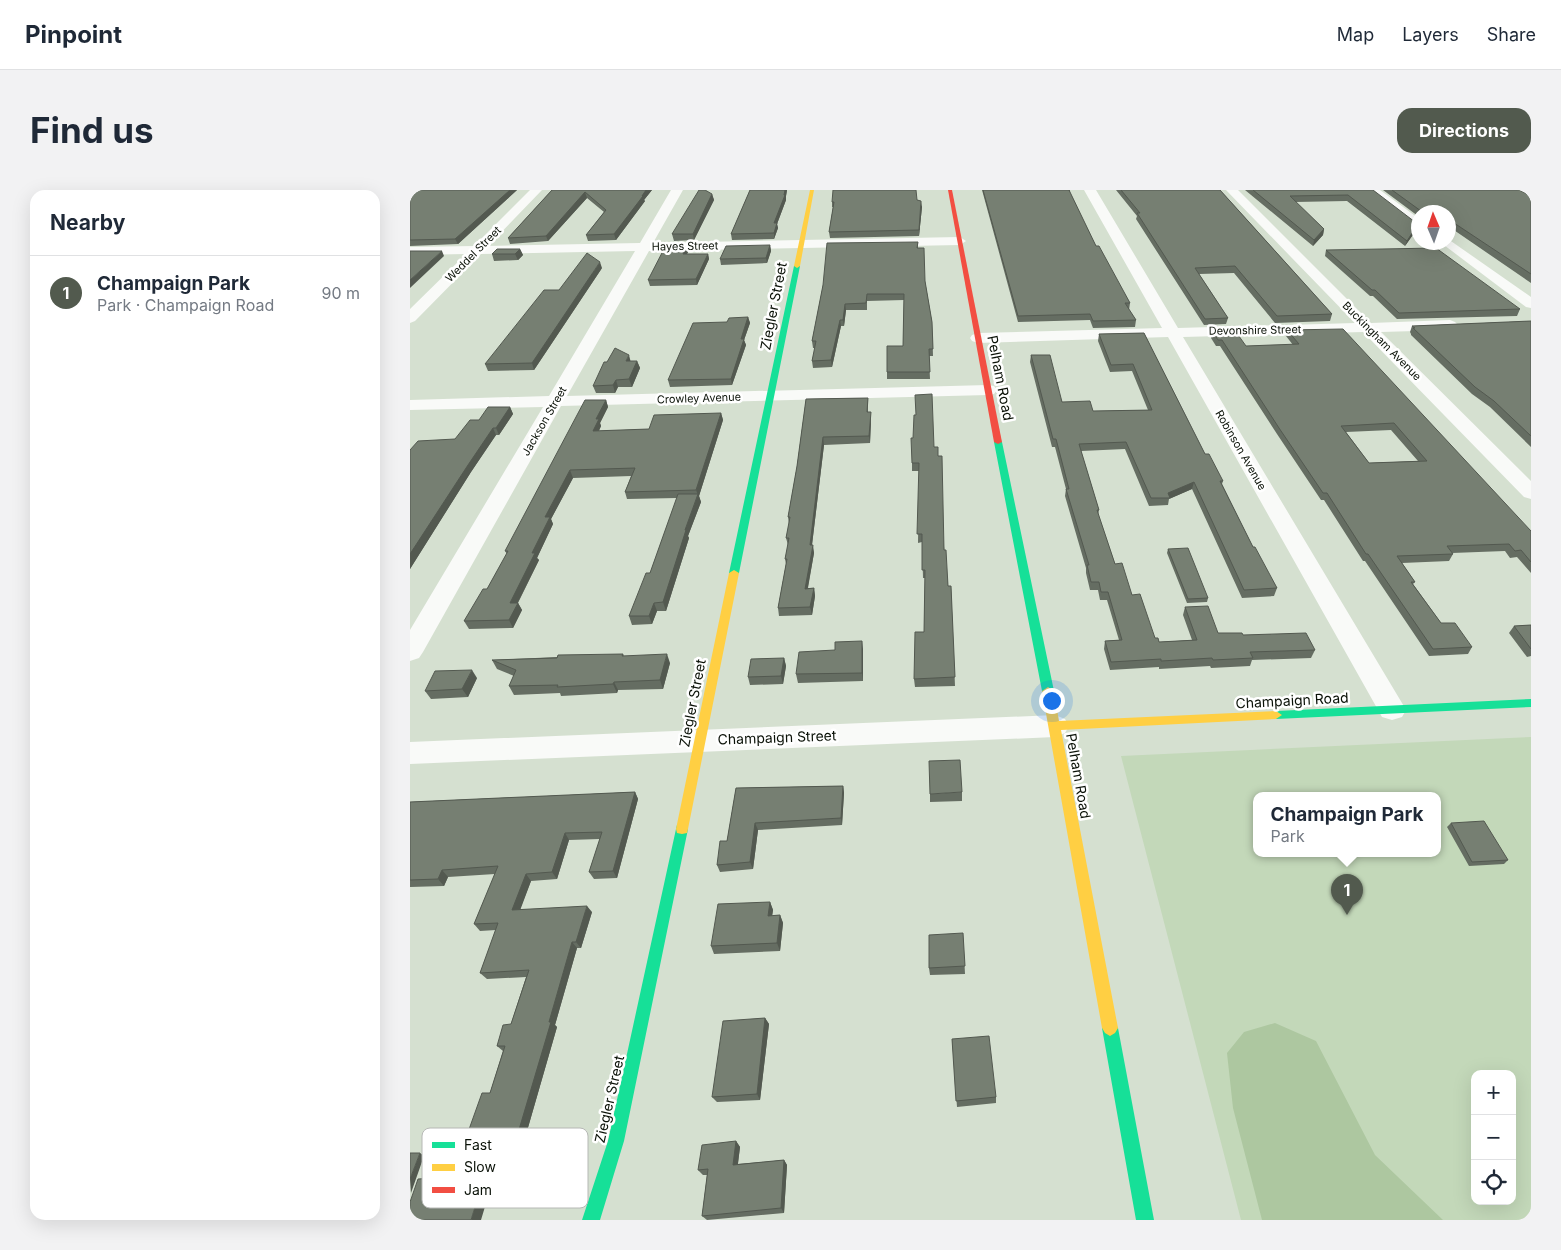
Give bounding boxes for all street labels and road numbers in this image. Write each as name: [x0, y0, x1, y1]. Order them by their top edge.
street label: Weddel Street: [442, 223, 504, 285]
street label: Hayes Street: [652, 238, 719, 254]
street label: Ziegler Street: [756, 260, 790, 351]
street label: Buckingham Avenue: [1340, 299, 1424, 383]
street label: Devonshire Street: [1209, 322, 1302, 338]
street label: Pelham Road: [984, 334, 1018, 422]
street label: Jackson Street: [518, 383, 570, 458]
street label: Crowley Avenue: [657, 390, 741, 406]
street label: Robinson Avenue: [1212, 408, 1270, 492]
street label: Ziegler Street: [675, 657, 709, 748]
street label: Champaign Road: [1235, 689, 1349, 711]
street label: Champaign Street: [717, 726, 837, 748]
street label: Pelham Road: [1063, 732, 1095, 820]
street label: Ziegler Street: [591, 1053, 627, 1144]

